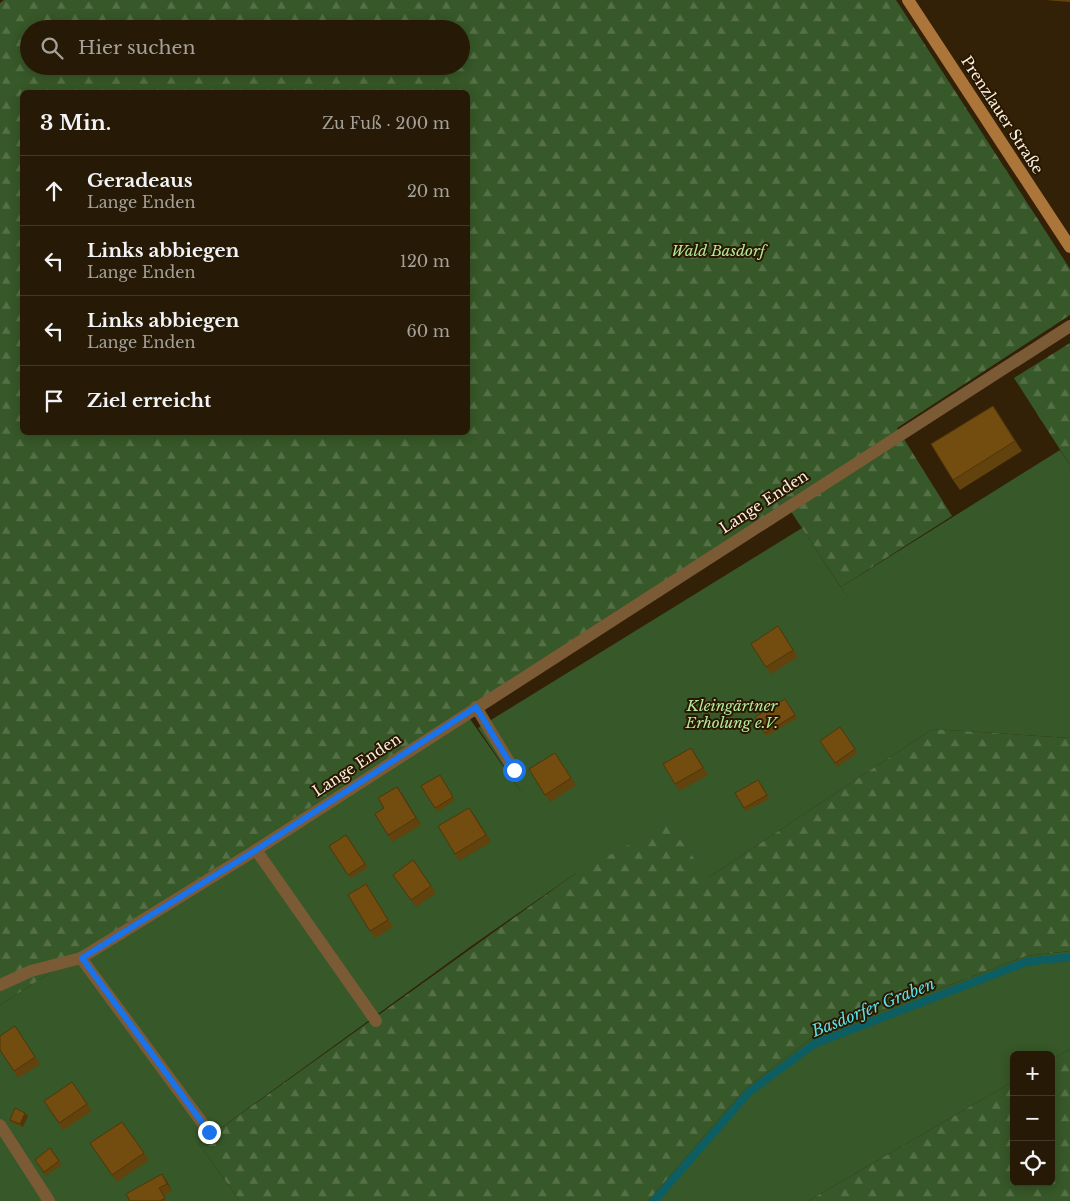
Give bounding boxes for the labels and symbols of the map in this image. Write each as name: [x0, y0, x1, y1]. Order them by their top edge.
street label: Prenzlauer Straße: [957, 52, 1048, 177]
park label: Wald Basdorf: [671, 241, 769, 260]
street label: Lange Enden: [716, 466, 812, 537]
park label: Kleingärtner Erholung e.V.: [684, 696, 779, 732]
street label: Lange Enden: [309, 729, 405, 800]
route start: [503, 759, 526, 782]
water label: Basdorfer Graben: [808, 973, 938, 1041]
route end: [198, 1121, 221, 1144]

